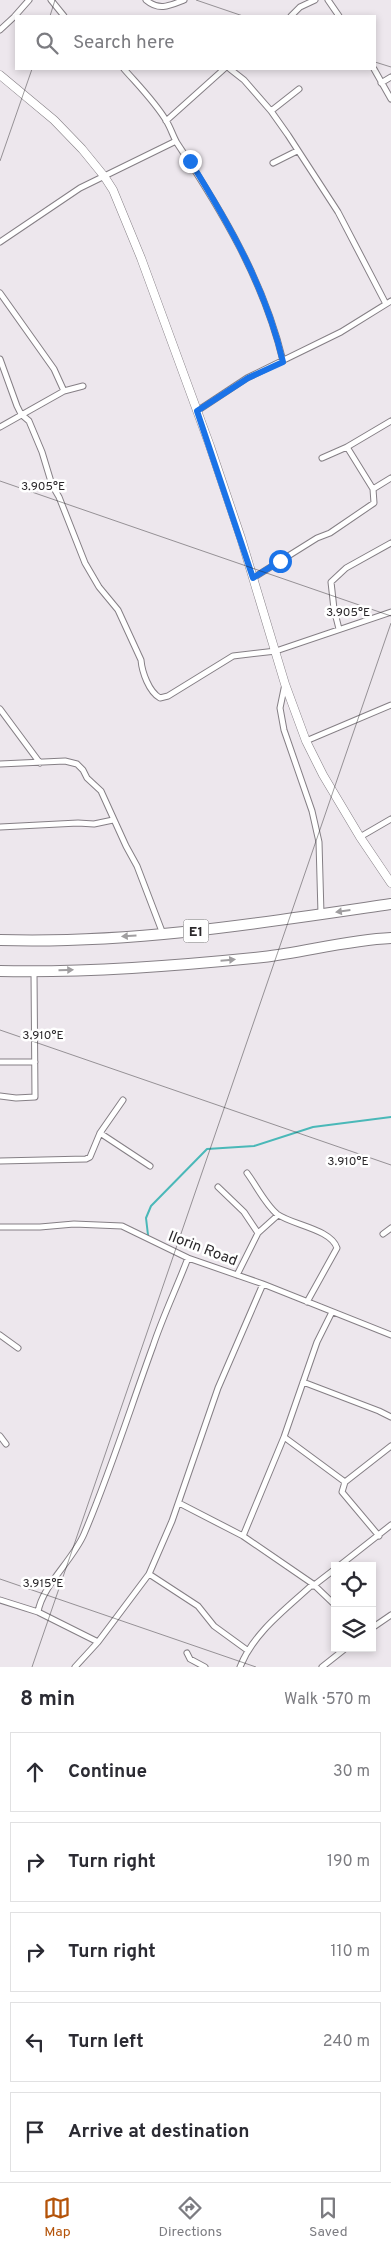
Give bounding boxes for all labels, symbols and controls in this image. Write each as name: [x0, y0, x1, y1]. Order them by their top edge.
search box: [15, 15, 376, 70]
icon: search: [33, 29, 61, 57]
text: Search here: [73, 31, 175, 55]
route end: [179, 150, 202, 173]
text: 3.905°E: [21, 479, 65, 495]
route start: [269, 550, 292, 573]
text: 3.905°E: [326, 605, 370, 621]
one-way arrow: [334, 908, 350, 916]
road number: E1: [184, 919, 208, 942]
one-way arrow: [121, 932, 137, 940]
one-way arrow: [221, 955, 237, 963]
one-way arrow: [58, 966, 74, 974]
text: 3.910°E: [22, 1028, 64, 1044]
text: 3.910°E: [327, 1154, 369, 1170]
street label: Ilorin Road: [165, 1227, 240, 1271]
map controls: [331, 1562, 376, 1652]
button: locate: [331, 1562, 376, 1607]
text: 3.915°E: [22, 1576, 64, 1592]
button: layers: [331, 1607, 376, 1652]
text: 8 min: [20, 1686, 75, 1713]
text: Walk · 570 m: [284, 1690, 371, 1710]
icon: ahead: [21, 1758, 49, 1786]
text: Continue: [68, 1760, 147, 1784]
text: 30 m: [333, 1762, 370, 1782]
icon: right: [21, 1848, 49, 1876]
text: Turn right: [68, 1850, 156, 1874]
text: 190 m: [327, 1852, 370, 1872]
icon: right: [21, 1938, 49, 1966]
text: Turn right: [68, 1940, 156, 1964]
text: 110 m: [330, 1942, 370, 1962]
icon: left: [21, 2028, 49, 2056]
text: Turn left: [68, 2030, 144, 2054]
text: 240 m: [323, 2032, 370, 2052]
icon: arrive: [21, 2118, 49, 2146]
text: Arrive at destination: [68, 2120, 249, 2144]
tab: Map: [43, 2194, 71, 2241]
tab: Directions: [158, 2194, 222, 2241]
tab: Saved: [309, 2194, 348, 2241]

